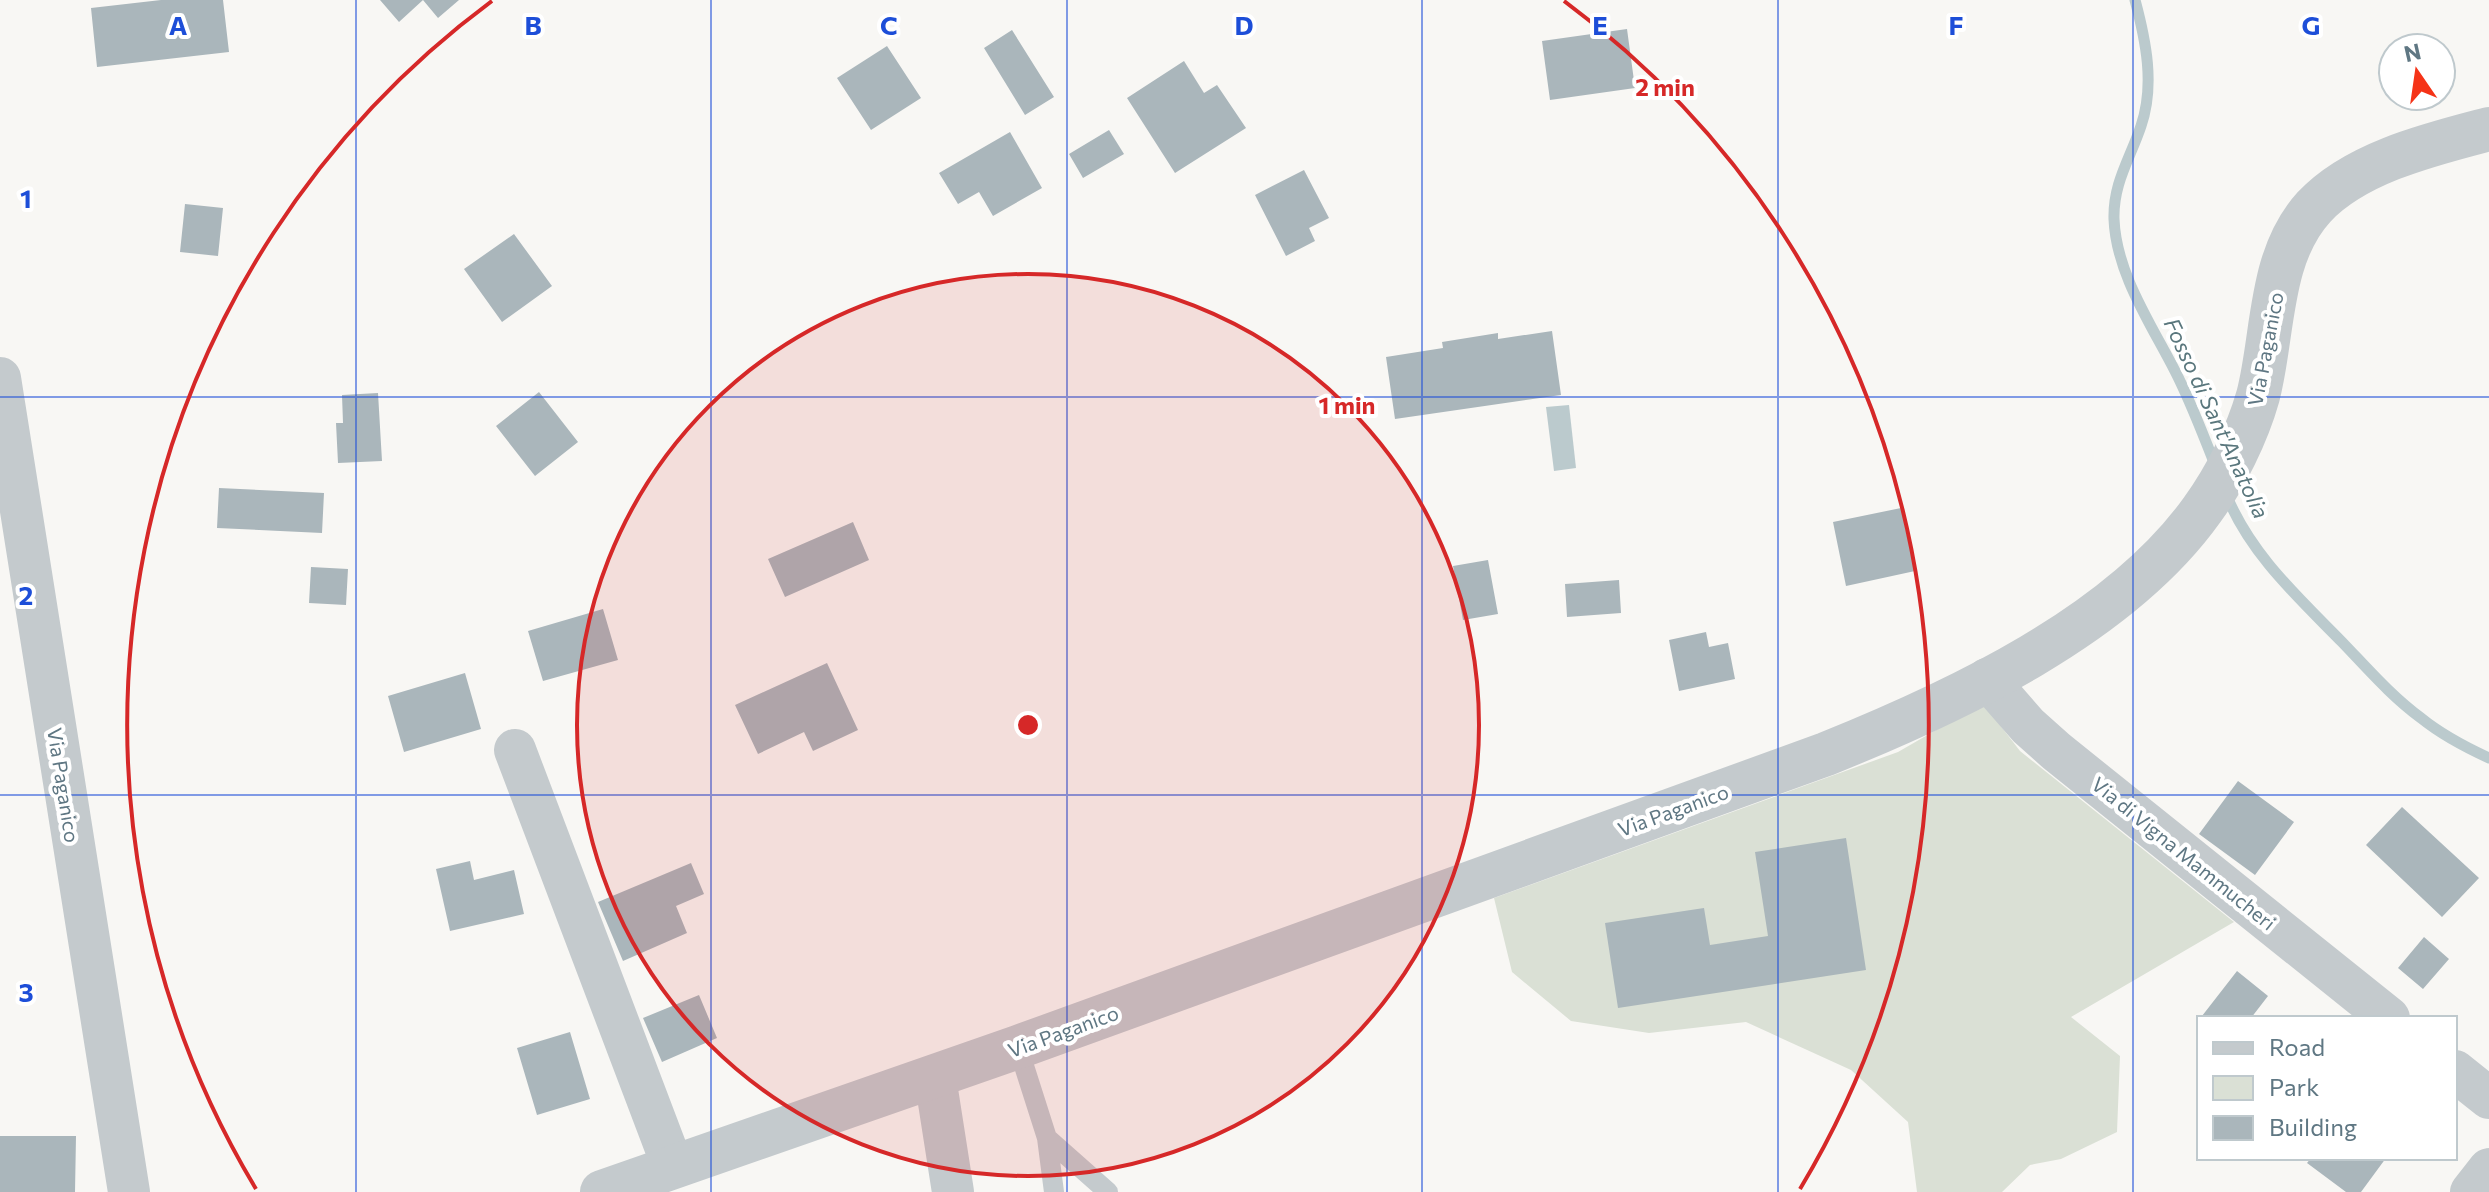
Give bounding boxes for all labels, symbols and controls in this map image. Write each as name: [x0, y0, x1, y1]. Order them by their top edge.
text: A: [169, 9, 188, 40]
text: B: [524, 9, 542, 40]
text: C: [880, 9, 898, 40]
text: D: [1234, 9, 1254, 40]
text: E: [1592, 9, 1608, 40]
text: F: [1948, 9, 1964, 40]
text: G: [2302, 9, 2320, 40]
north arrow: [2377, 32, 2457, 112]
text: N: [2401, 37, 2423, 67]
text: 2 min: [1635, 72, 1695, 101]
text: 1: [20, 182, 32, 213]
street label: Via Paganico: [2242, 290, 2288, 408]
water label: Fosso di Sant'Anatolia: [2159, 313, 2275, 523]
text: 1 min: [1319, 390, 1375, 419]
text: 2: [19, 579, 33, 610]
centre of rings: [1014, 711, 1042, 739]
street label: Via Paganico: [43, 726, 85, 844]
street label: Via di Vigna Mammucheri: [2087, 771, 2281, 935]
street label: Via Paganico: [1615, 779, 1731, 841]
text: 3: [18, 976, 34, 1007]
street label: Via Paganico: [1005, 1000, 1121, 1062]
legend: [2197, 1016, 2457, 1160]
text: Road: [2269, 1032, 2325, 1061]
text: Park: [2269, 1072, 2319, 1101]
text: Building: [2269, 1112, 2357, 1141]

